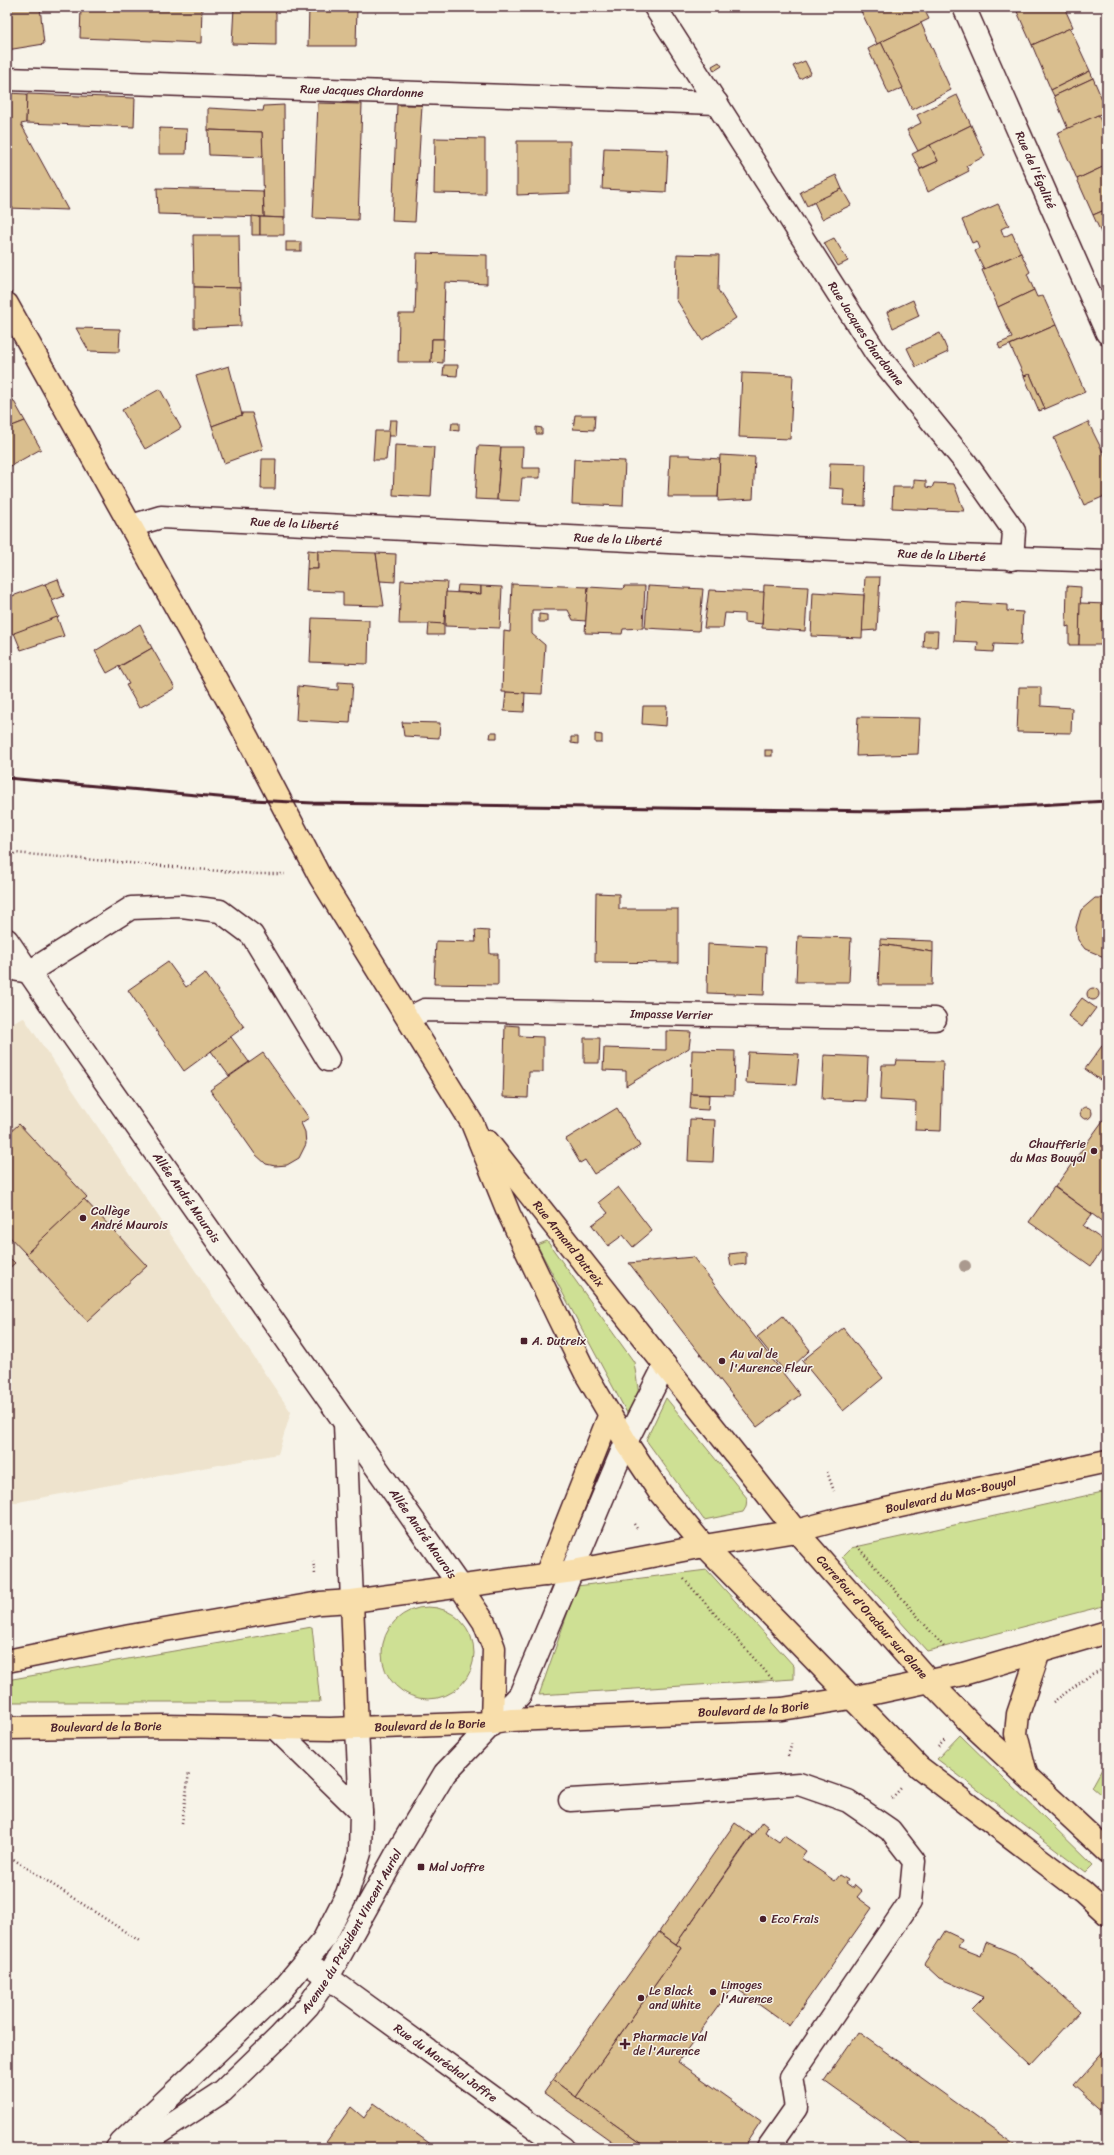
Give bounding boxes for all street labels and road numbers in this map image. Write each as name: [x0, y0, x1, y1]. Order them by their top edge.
street label: Rue Jacques Chardonne: [300, 78, 424, 104]
street label: Rue de l'Égalité: [1009, 128, 1062, 212]
street label: Rue Jacques Chardonne: [822, 277, 910, 391]
street label: Rue de la Liberté: [250, 510, 339, 537]
street label: Rue de la Liberté: [574, 526, 663, 553]
street label: Rue de la Liberté: [897, 542, 986, 568]
street label: Impasse Verrier: [629, 1003, 714, 1026]
street label: Allée André Maurois: [146, 1147, 227, 1248]
street label: Rue Armand Dutreix: [527, 1195, 611, 1293]
street label: Boulevard du Mas-Bouyol: [883, 1470, 1019, 1520]
street label: Allée André Maurois: [383, 1483, 463, 1584]
street label: Carrefour d'Oradour sur Glane: [811, 1550, 934, 1684]
street label: Boulevard de la Borie: [697, 1694, 811, 1723]
street label: Boulevard de la Borie: [374, 1712, 486, 1738]
street label: Boulevard de la Borie: [50, 1715, 162, 1738]
street label: Avenue du Président Vincent Auriol: [294, 1845, 408, 2019]
street label: Rue du Maréchal Joffre: [389, 2018, 502, 2108]

